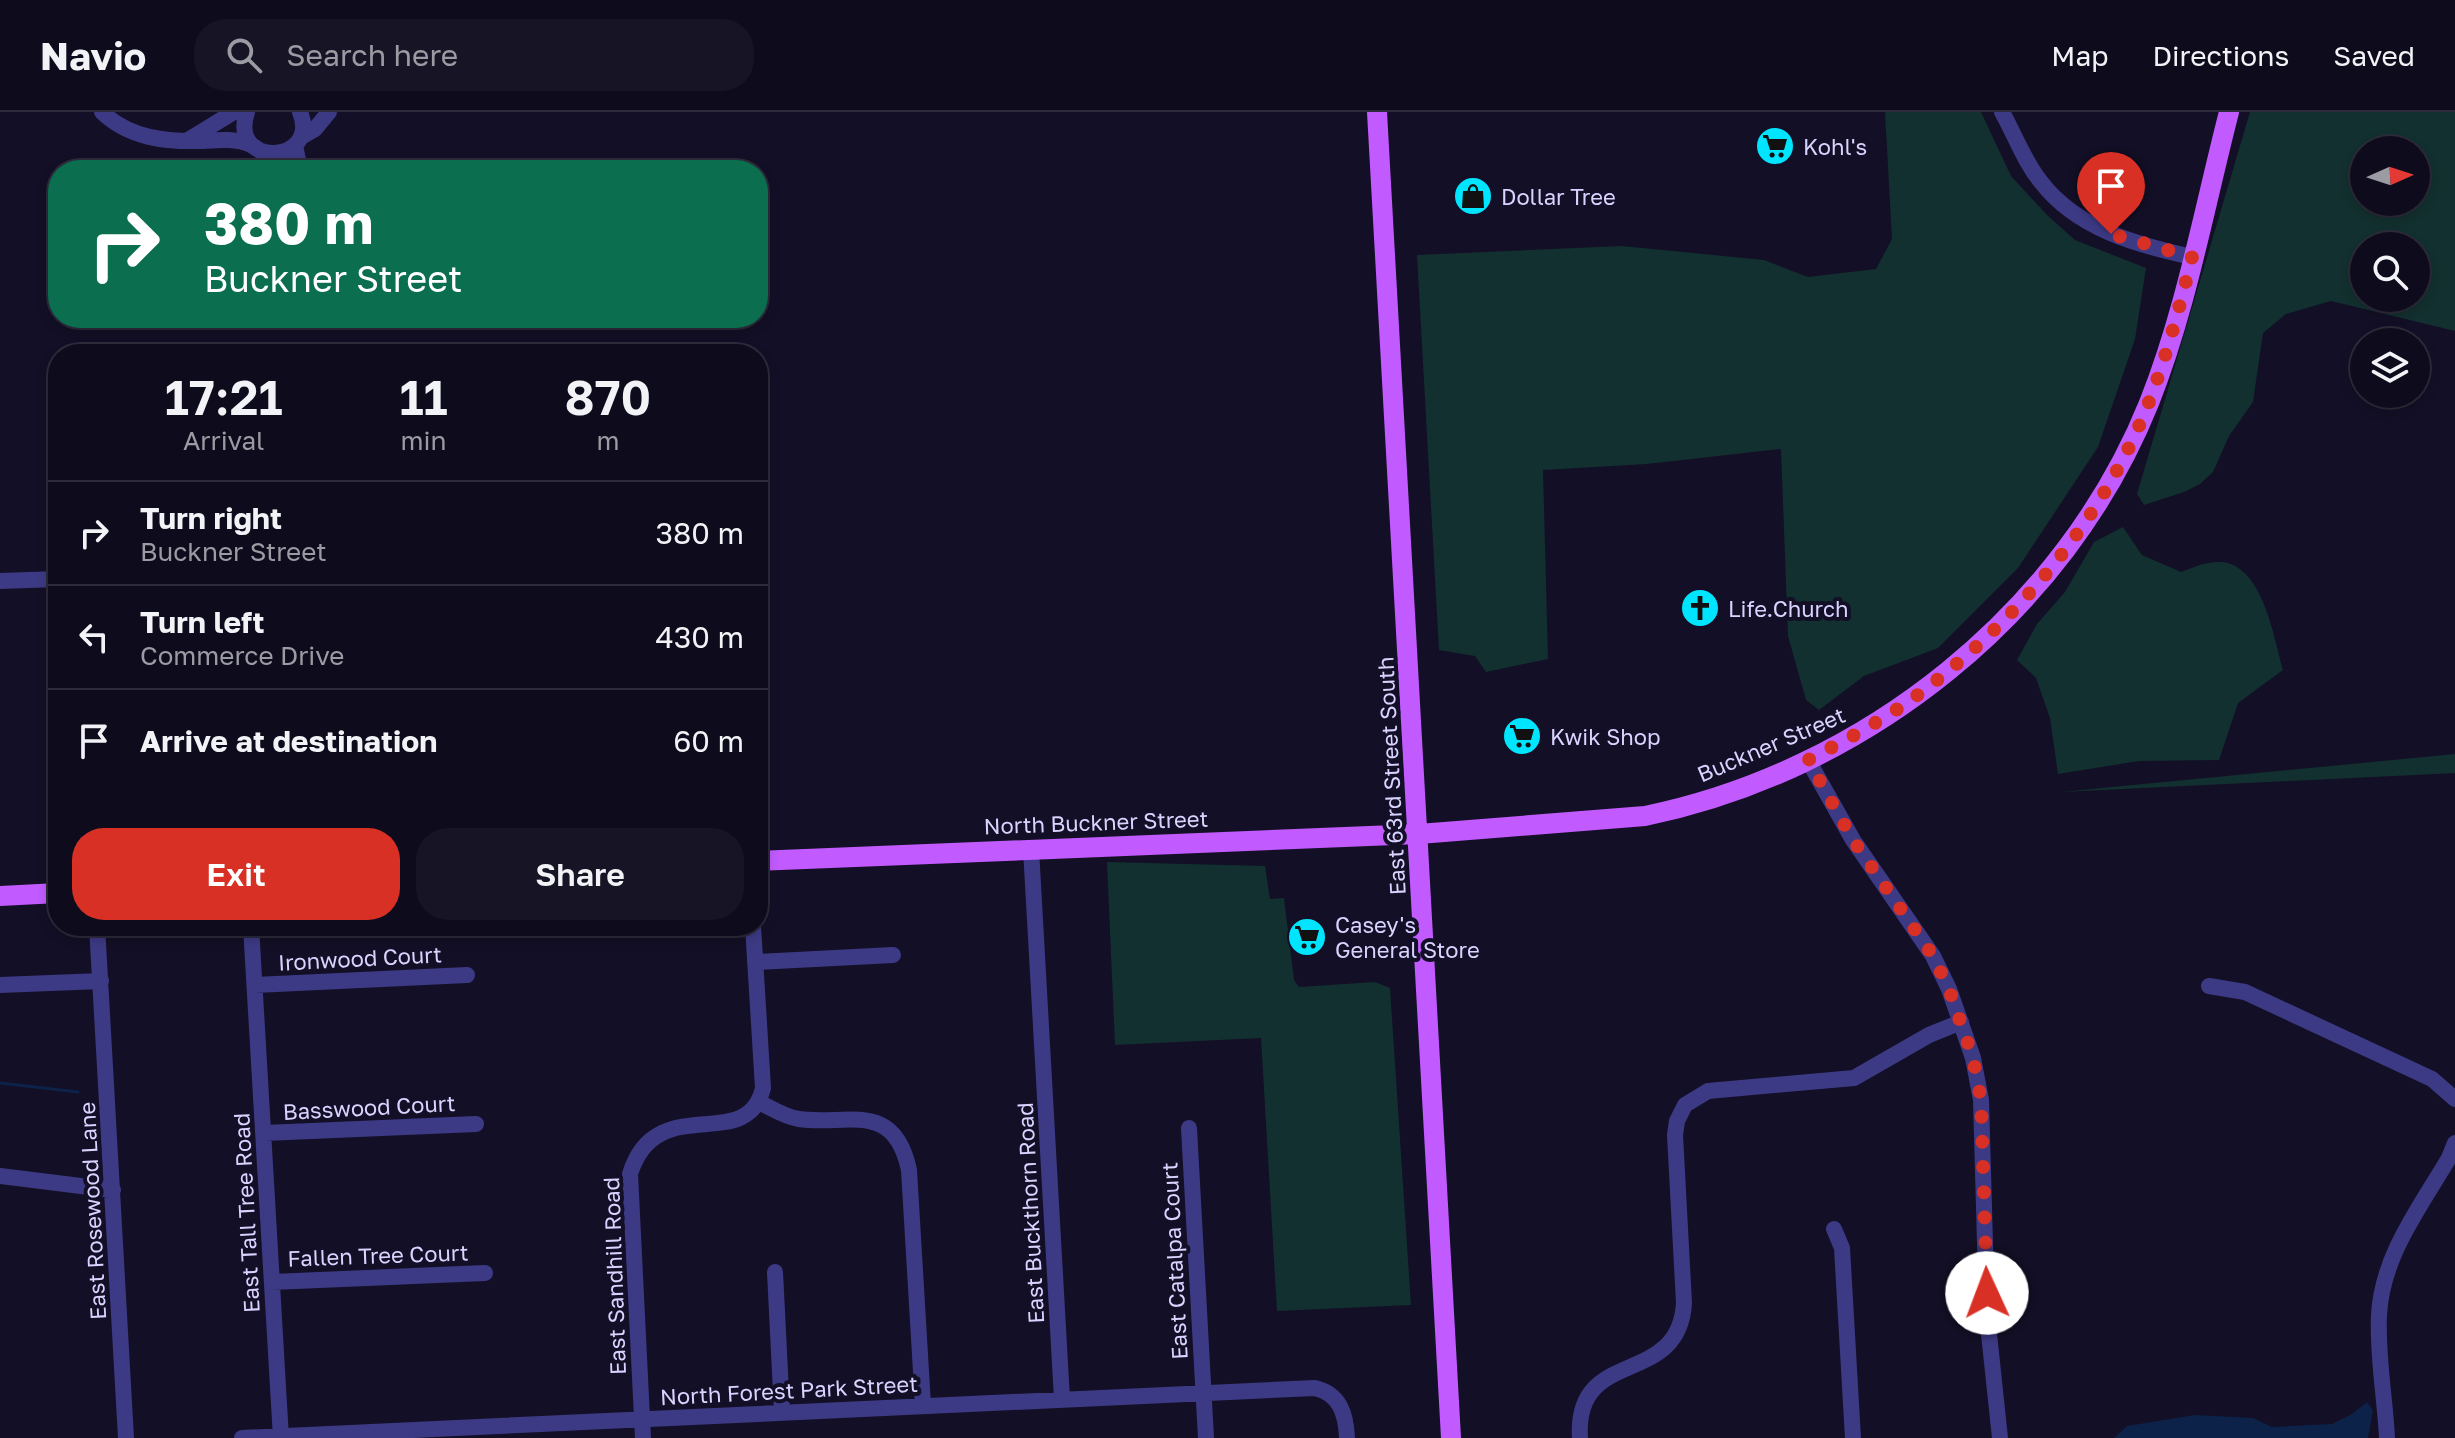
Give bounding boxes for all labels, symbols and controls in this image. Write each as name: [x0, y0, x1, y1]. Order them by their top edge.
search box: [194, 19, 754, 91]
text: Navio: [40, 33, 146, 78]
icon: search: [222, 33, 266, 77]
text: Search here: [286, 37, 458, 73]
text: Map: [2051, 39, 2108, 72]
text: Directions: [2152, 39, 2289, 72]
text: Saved: [2333, 39, 2415, 72]
supermarket icon: Kohl's: [1754, 125, 1796, 167]
place label: Kohl's: [1803, 133, 1867, 160]
north arrow: [2350, 136, 2430, 216]
map controls: [2350, 136, 2430, 408]
pin: [2077, 152, 2145, 234]
icon: arrive: [2089, 164, 2133, 208]
shop icon: Dollar Tree: [1452, 175, 1494, 217]
place label: Dollar Tree: [1501, 183, 1616, 210]
text: 380 m: [204, 189, 373, 256]
icon: right: [72, 192, 176, 296]
button: search: [2350, 232, 2430, 312]
text: Buckner Street: [204, 257, 462, 300]
button: layers: [2350, 328, 2430, 408]
text: 17:21: [165, 368, 283, 426]
text: 11: [399, 368, 448, 426]
text: 870: [564, 368, 651, 426]
text: Arrival: [183, 425, 264, 456]
text: min: [401, 425, 447, 456]
text: m: [596, 425, 619, 456]
text: Turn right: [140, 500, 282, 536]
icon: right: [72, 511, 116, 555]
text: 380 m: [656, 515, 744, 551]
text: Buckner Street: [140, 536, 327, 567]
church icon: Life.Church: [1679, 587, 1721, 629]
place label: Life.Church: [1728, 595, 1848, 622]
text: Turn left: [140, 604, 265, 640]
icon: left: [72, 615, 116, 659]
text: 430 m: [656, 619, 744, 655]
text: Commerce Drive: [140, 640, 344, 671]
street label: East 63rd Street South: [1371, 656, 1411, 896]
street label: Buckner Street: [1693, 701, 1849, 787]
supermarket icon: Kwik Shop: [1501, 715, 1543, 757]
icon: arrive: [72, 719, 116, 763]
text: Arrive at destination: [140, 723, 437, 759]
text: 60 m: [673, 723, 744, 759]
place label: Kwik Shop: [1550, 723, 1661, 750]
street label: North Buckner Street: [983, 805, 1209, 839]
button: Exit: [72, 828, 400, 920]
button: Share: [416, 828, 744, 920]
place label: Casey's General Store: [1335, 911, 1480, 963]
supermarket icon: Casey's General Store: [1286, 916, 1328, 958]
street label: Ironwood Court: [277, 940, 443, 976]
street label: Basswood Court: [282, 1089, 456, 1125]
street label: East Rosewood Lane: [73, 1101, 111, 1321]
street label: East Buckthorn Road: [1011, 1102, 1049, 1324]
street label: East Tall Tree Road: [227, 1112, 265, 1314]
street label: East Catalpa Court: [1155, 1162, 1193, 1360]
street label: East Sandhill Road: [597, 1177, 631, 1375]
street label: Fallen Tree Court: [287, 1238, 469, 1272]
position arrow: [1945, 1251, 2029, 1335]
street label: North Forest Park Street: [659, 1370, 919, 1410]

